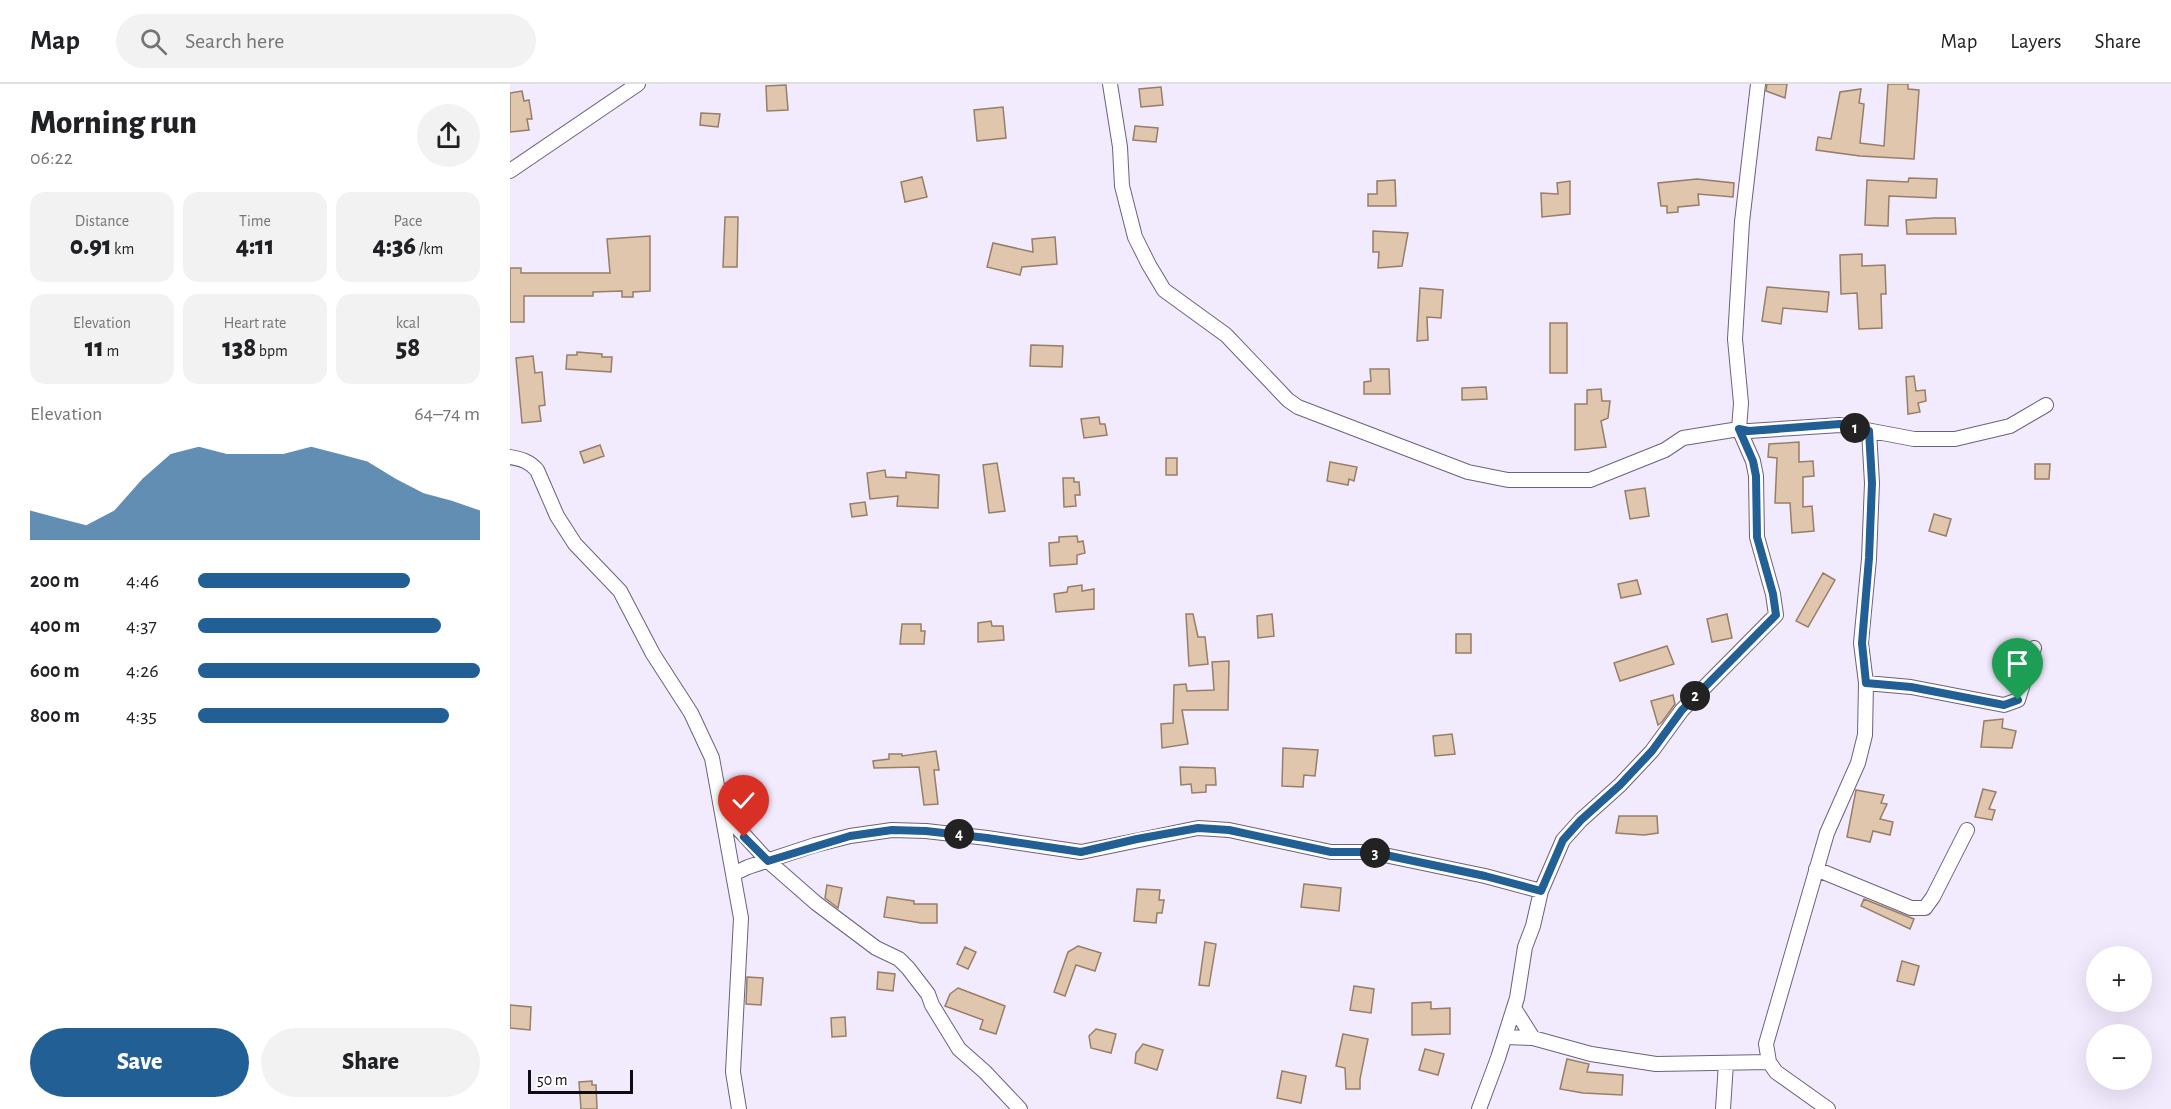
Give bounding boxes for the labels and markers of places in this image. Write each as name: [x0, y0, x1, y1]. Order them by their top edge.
pin: 1: [1840, 413, 1870, 443]
pin: [1992, 638, 2043, 700]
pin: 2: [1680, 681, 1710, 711]
pin: [718, 775, 769, 837]
pin: 4: [944, 819, 974, 849]
pin: 3: [1360, 838, 1390, 868]

